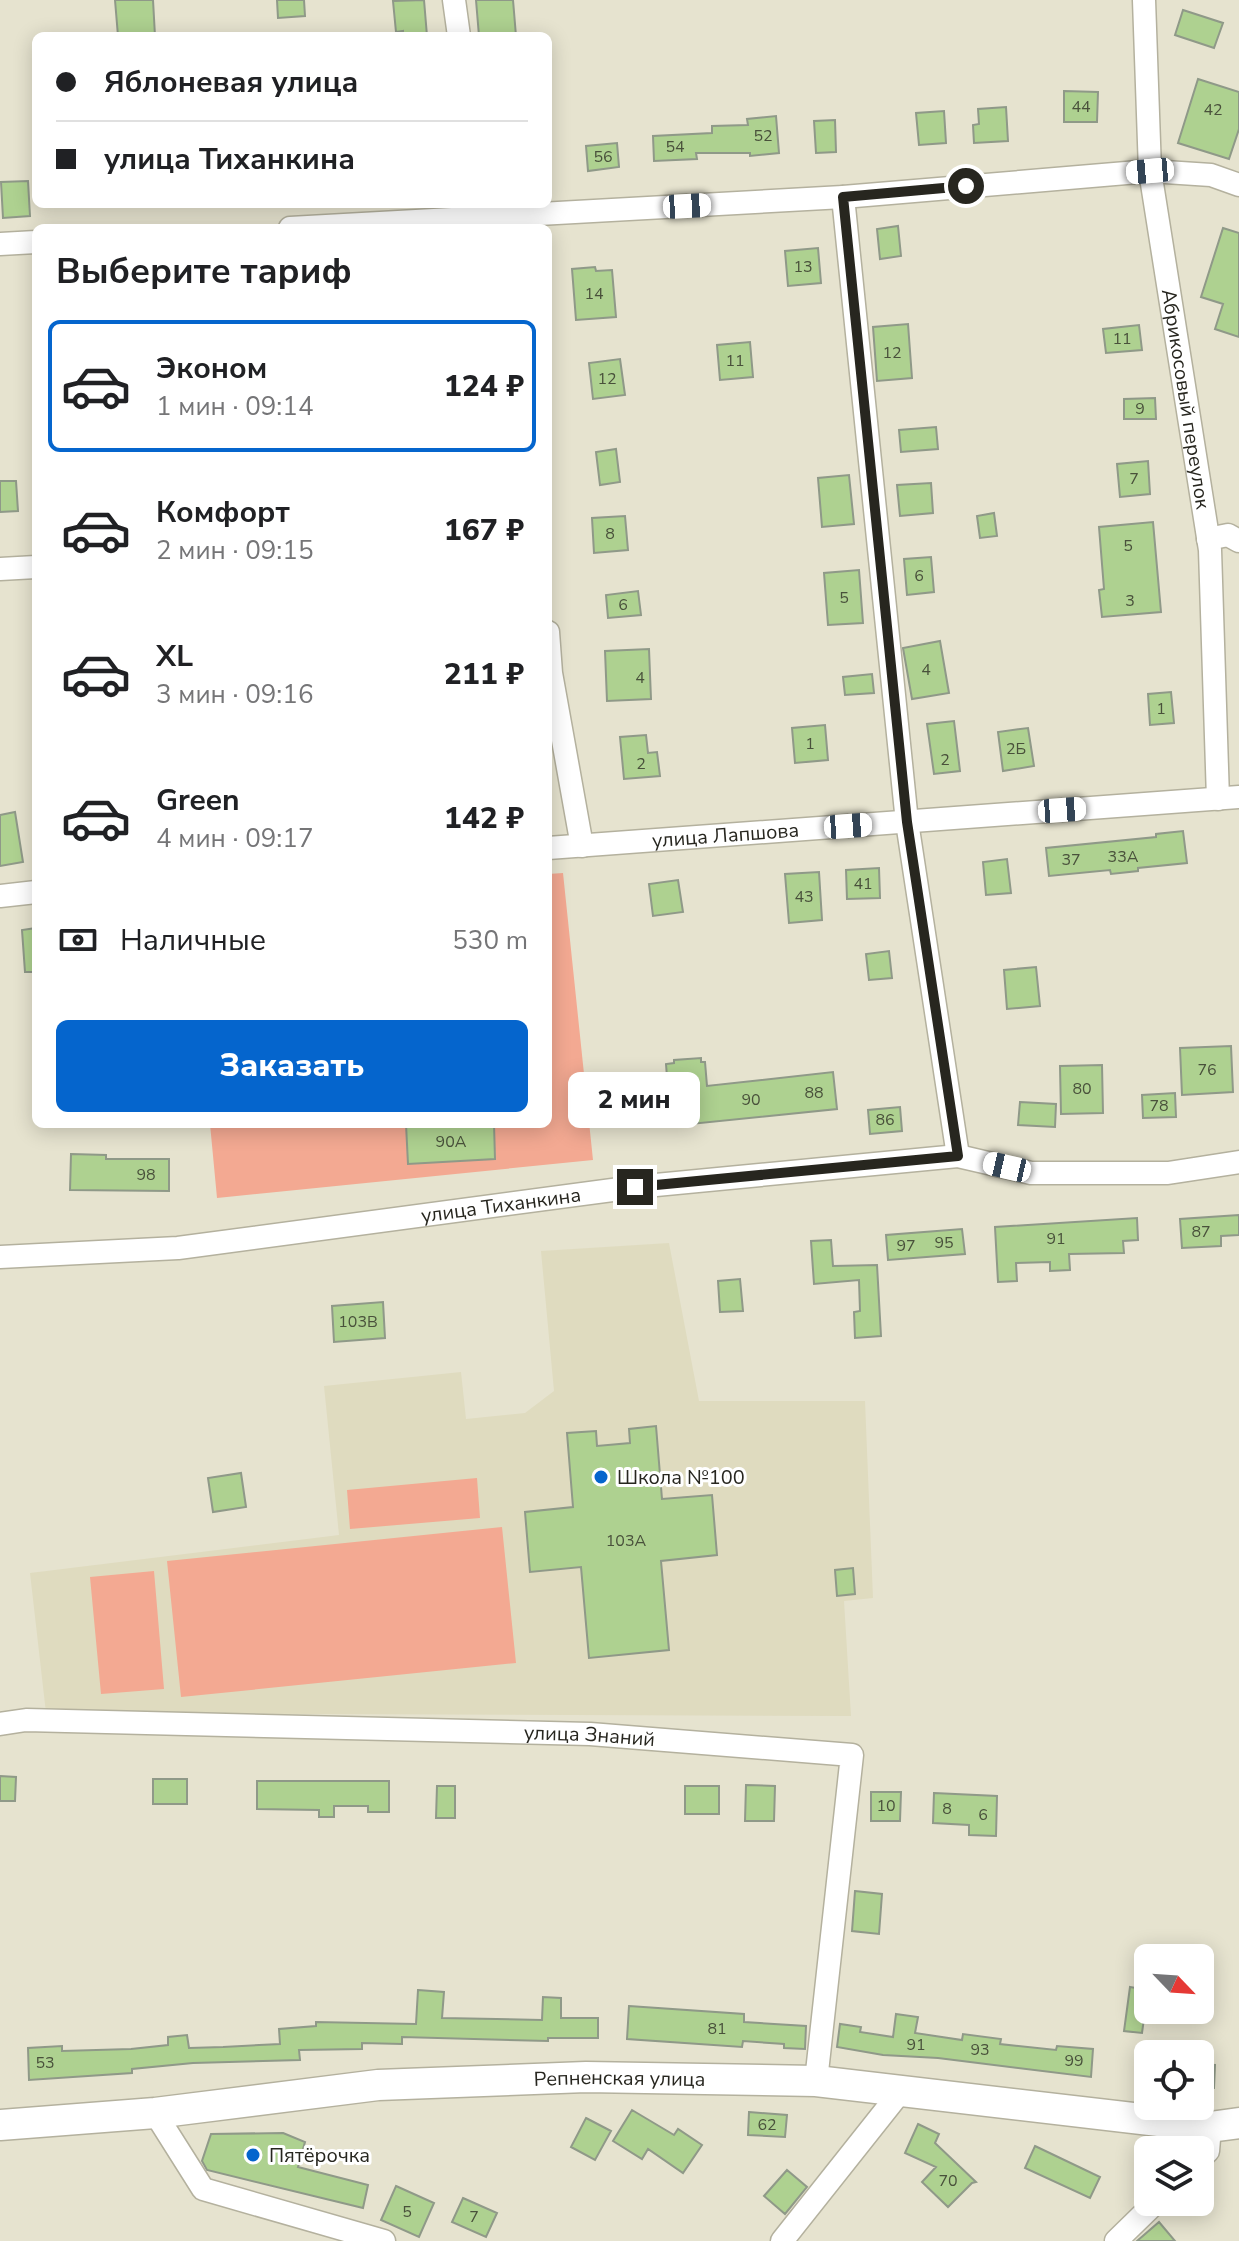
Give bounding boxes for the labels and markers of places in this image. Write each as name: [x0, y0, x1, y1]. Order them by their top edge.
place label: Школа №100: [617, 1464, 745, 1491]
marker: Школа №100: [592, 1468, 610, 1486]
place label: Пятёрочка: [269, 2142, 370, 2169]
marker: Пятёрочка: [244, 2146, 262, 2164]

